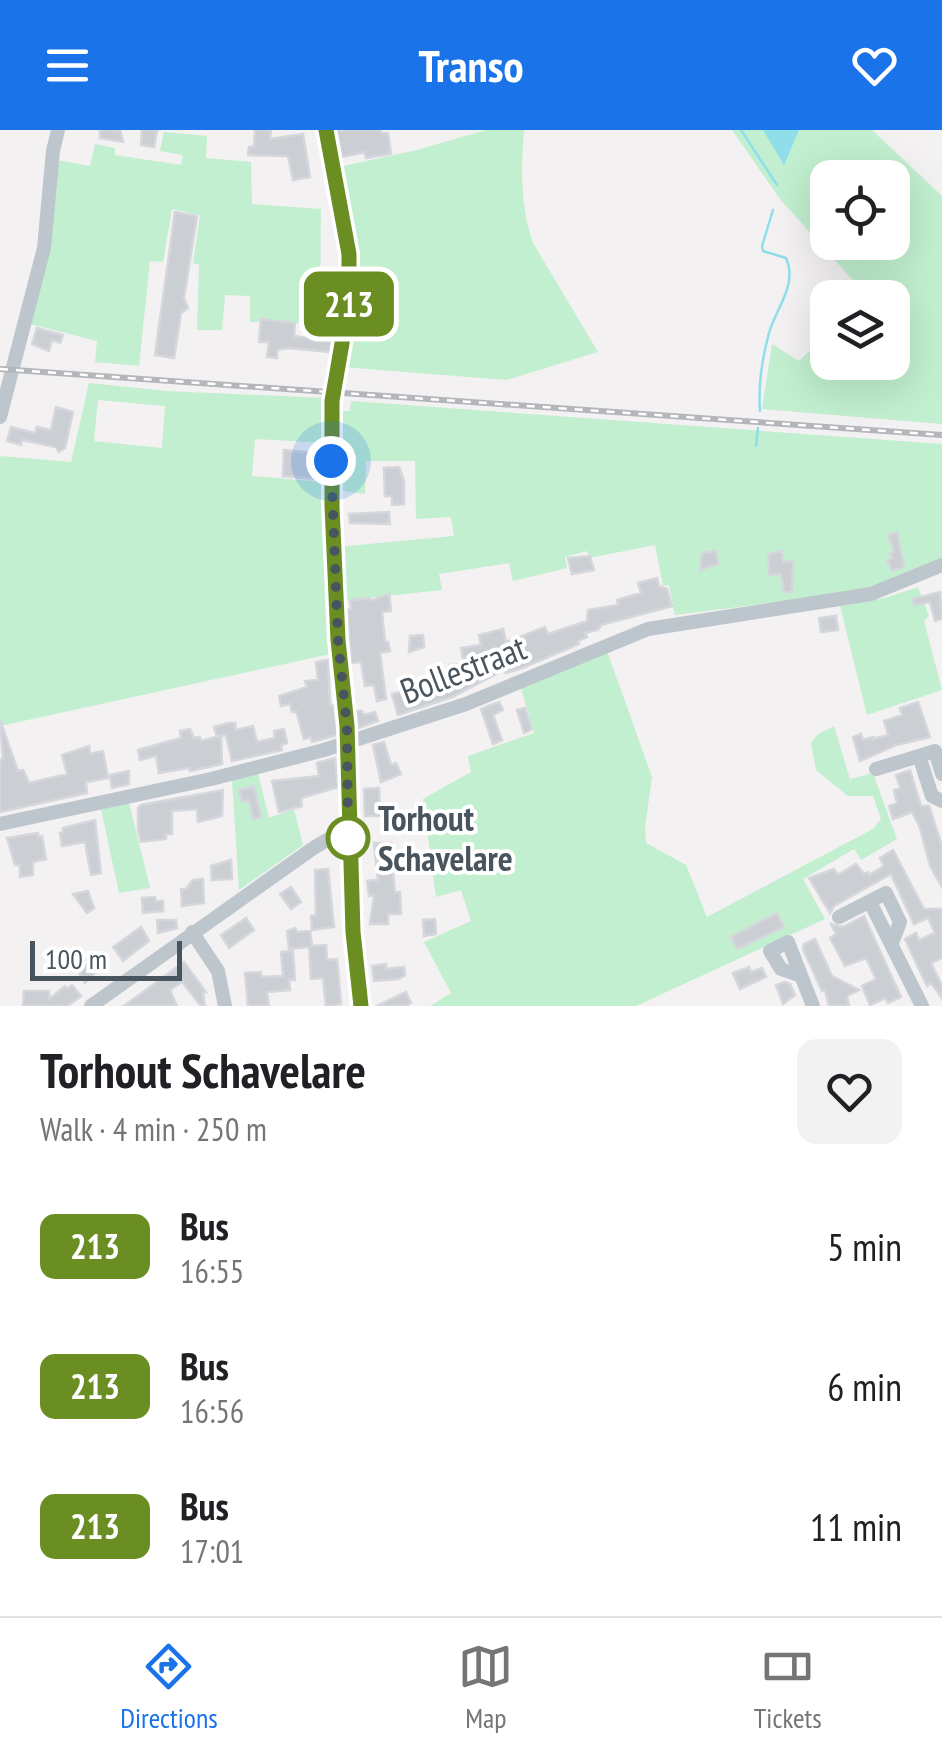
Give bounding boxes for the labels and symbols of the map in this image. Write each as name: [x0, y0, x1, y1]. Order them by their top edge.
line badge: 213: [292, 272, 406, 336]
your location: [306, 436, 356, 486]
street label: Bollestraat: [394, 624, 533, 714]
place label: Torhout Schavelare: [378, 795, 513, 881]
marker: Torhout Schavelare: [327, 817, 369, 859]
scale bar: [30, 936, 182, 980]

